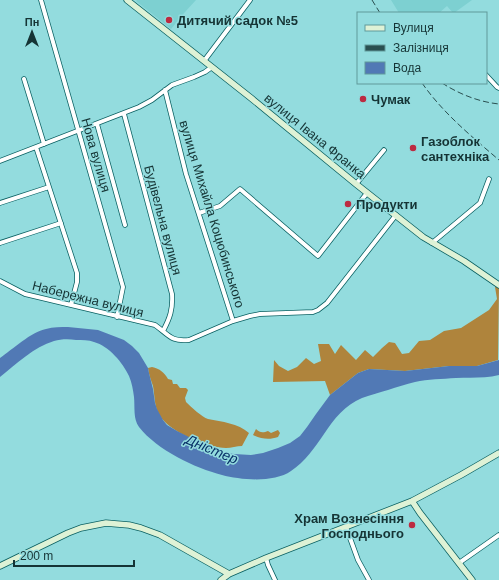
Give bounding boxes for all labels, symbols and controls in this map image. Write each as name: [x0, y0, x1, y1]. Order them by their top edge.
north arrow: [12, 12, 52, 52]
legend: [357, 12, 487, 84]
place label: Дитячий садок №5: [177, 13, 298, 28]
marker: Дитячий садок №5: [164, 15, 174, 25]
text: Пн: [25, 16, 39, 28]
text: Вулиця: [393, 21, 434, 35]
text: Залізниця: [393, 41, 449, 55]
text: Вода: [393, 61, 421, 75]
street label: вулиця Івана Франка: [261, 90, 369, 182]
place label: Чумак: [371, 92, 411, 107]
marker: Чумак: [358, 94, 368, 104]
street label: Нова вулиця: [78, 116, 114, 194]
street label: вулиця Михайла Коцюбинського: [176, 119, 248, 309]
place label: Газоблок сантехніка: [421, 134, 490, 164]
marker: Газоблок сантехніка: [408, 143, 418, 153]
street label: Будівельна вулиця: [141, 164, 185, 276]
place label: Продукти: [356, 197, 418, 212]
marker: Продукти: [343, 199, 353, 209]
street label: Набережна вулиця: [31, 278, 145, 320]
water label: Дністер: [182, 430, 241, 467]
place label: Храм Вознесіння Господнього: [294, 511, 404, 541]
marker: Храм Вознесіння Господнього: [407, 520, 417, 530]
scale bar: [14, 542, 134, 568]
text: 200 m: [20, 549, 53, 563]

